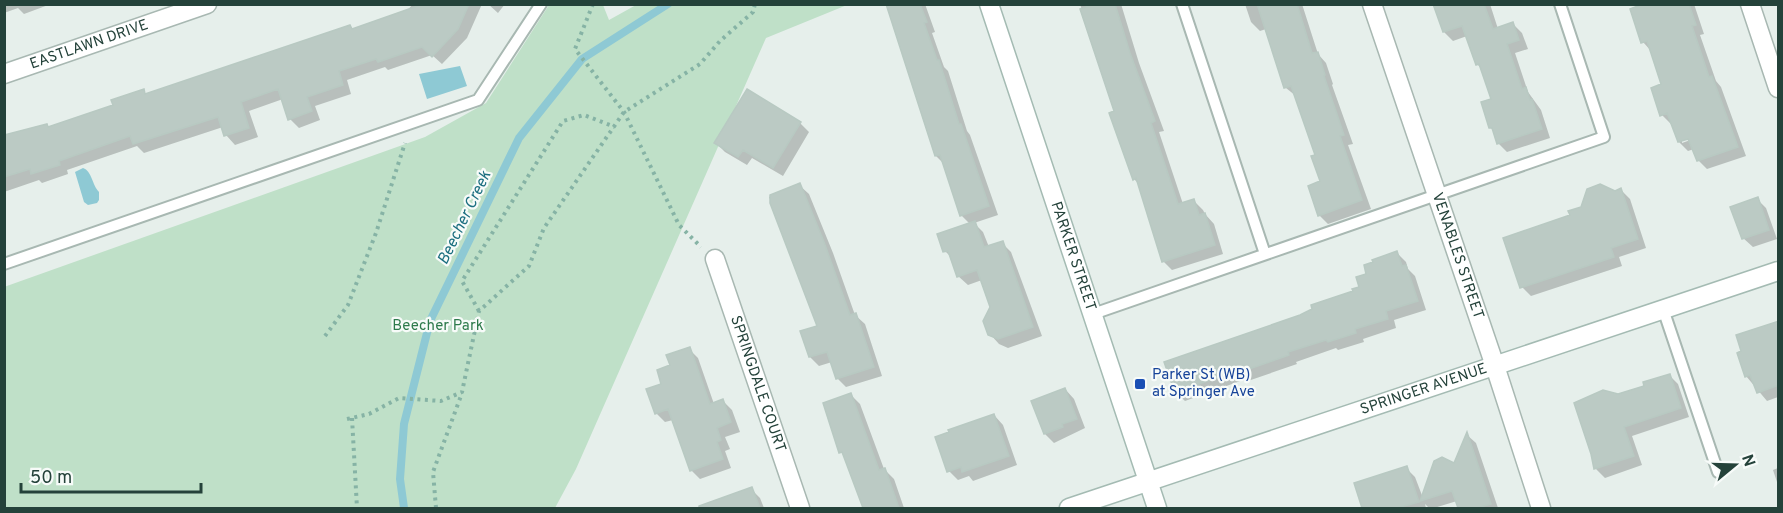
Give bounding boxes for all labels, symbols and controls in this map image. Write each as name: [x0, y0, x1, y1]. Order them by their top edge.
street label: EASTLAWN DRIVE: [27, 15, 151, 74]
water label: Beecher Creek: [434, 167, 497, 268]
street label: VENABLES STREET: [1427, 190, 1488, 321]
street label: PARKER STREET: [1046, 199, 1100, 313]
street label: SPRINGDALE COURT: [726, 313, 790, 455]
park label: Beecher Park: [392, 317, 484, 336]
street label: SPRINGER AVENUE: [1358, 359, 1490, 419]
place label: Parker St (WB) at Springer Ave: [1152, 366, 1255, 402]
marker: Parker St (WB) at Springer Ave: [1133, 377, 1147, 391]
north arrow: [1705, 435, 1765, 495]
text: N: [1736, 452, 1759, 469]
scale bar: [21, 456, 201, 494]
text: 50 m: [30, 467, 72, 490]

